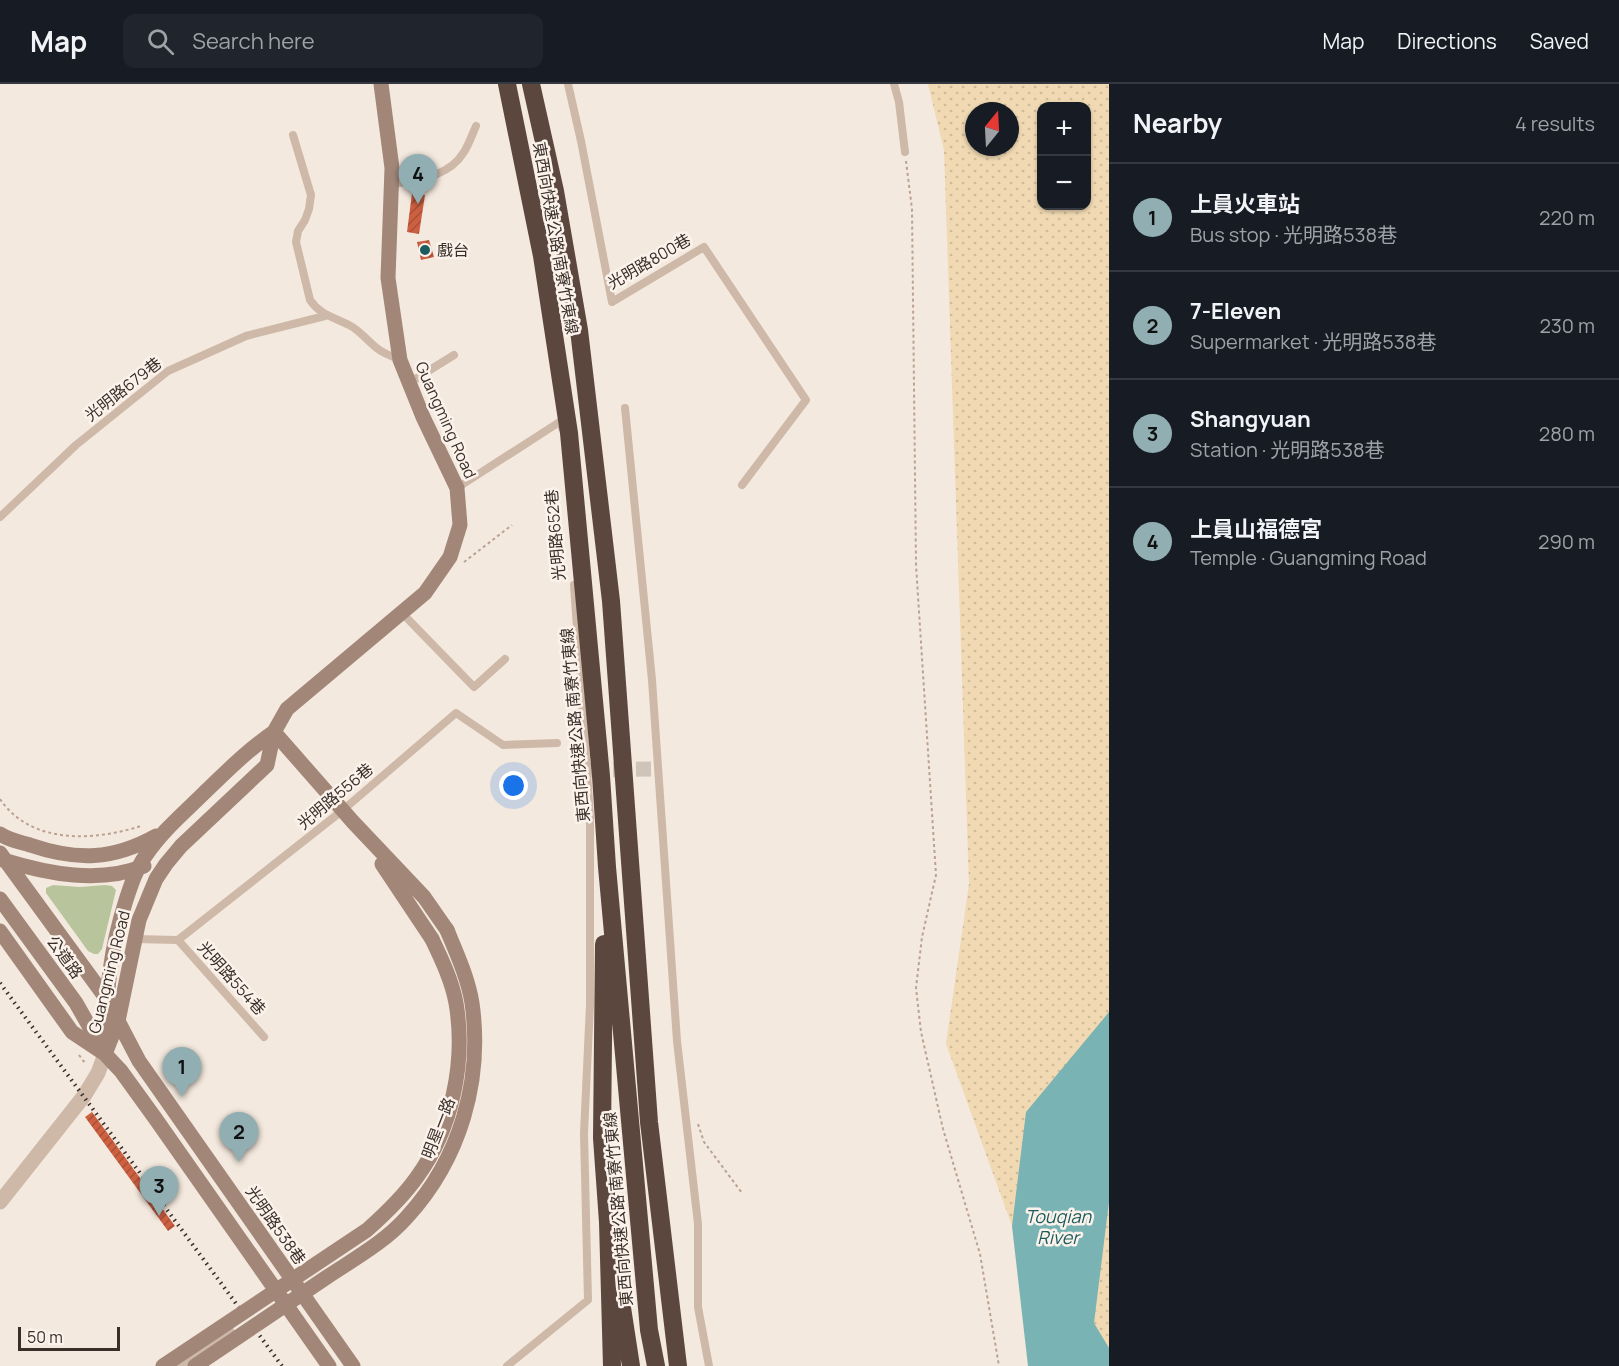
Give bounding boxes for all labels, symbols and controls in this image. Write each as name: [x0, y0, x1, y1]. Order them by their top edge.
search box: [123, 14, 543, 68]
text: Map: [30, 22, 87, 60]
icon: search: [144, 25, 177, 58]
text: Search here: [192, 26, 315, 56]
text: Map: [1323, 27, 1364, 55]
text: Directions: [1397, 27, 1497, 55]
text: Saved: [1530, 27, 1589, 55]
north arrow: [965, 102, 1019, 156]
map controls: [1037, 102, 1091, 210]
button: +: [1037, 102, 1091, 156]
text: Nearby: [1133, 105, 1222, 141]
text: 4 results: [1515, 110, 1595, 137]
street label: 東西向快速公路 南寮竹東線: [528, 140, 584, 336]
pin: 4: [398, 154, 438, 204]
button: −: [1037, 156, 1091, 210]
text: 上員火車站: [1190, 189, 1300, 219]
text: 1: [1148, 204, 1157, 231]
text: 220 m: [1539, 204, 1595, 231]
text: Bus stop · 光明路538巷: [1190, 221, 1397, 248]
street label: 光明路800巷: [603, 228, 695, 294]
place label: 戲台: [437, 239, 469, 261]
marker: 戲台: [418, 243, 432, 257]
text: 7-Eleven: [1190, 296, 1281, 326]
text: 2: [1147, 312, 1158, 339]
text: 230 m: [1539, 312, 1595, 339]
text: Supermarket · 光明路538巷: [1190, 328, 1436, 355]
street label: 光明路679巷: [80, 352, 166, 426]
street label: Guangming Road: [410, 358, 482, 482]
text: Shangyuan: [1190, 404, 1311, 434]
text: 3: [1147, 420, 1158, 447]
text: 280 m: [1539, 420, 1595, 447]
text: Station · 光明路538巷: [1190, 436, 1385, 463]
street label: 光明路652巷: [540, 488, 570, 582]
text: 上員山福德宮: [1190, 514, 1322, 544]
text: 4: [1146, 528, 1159, 555]
text: 290 m: [1538, 528, 1595, 555]
text: Temple · Guangming Road: [1190, 544, 1427, 571]
street label: 東西向快速公路 南寮竹東線: [556, 627, 594, 823]
street label: 光明路556巷: [293, 758, 377, 834]
your location: [499, 771, 528, 800]
street label: Guangming Road: [83, 908, 135, 1036]
street label: 公道路: [42, 931, 88, 983]
street label: 光明路554巷: [193, 936, 271, 1020]
pin: 1: [162, 1048, 201, 1097]
street label: 明星一路: [416, 1094, 460, 1162]
street label: 東西向快速公路 南寮竹東線: [599, 1111, 637, 1307]
pin: 2: [220, 1112, 258, 1162]
pin: 3: [140, 1166, 178, 1216]
street label: 光明路538巷: [241, 1181, 311, 1269]
water label: Touqian River: [1025, 1204, 1092, 1249]
scale bar: [18, 1324, 120, 1352]
text: 50 m: [27, 1326, 63, 1348]

